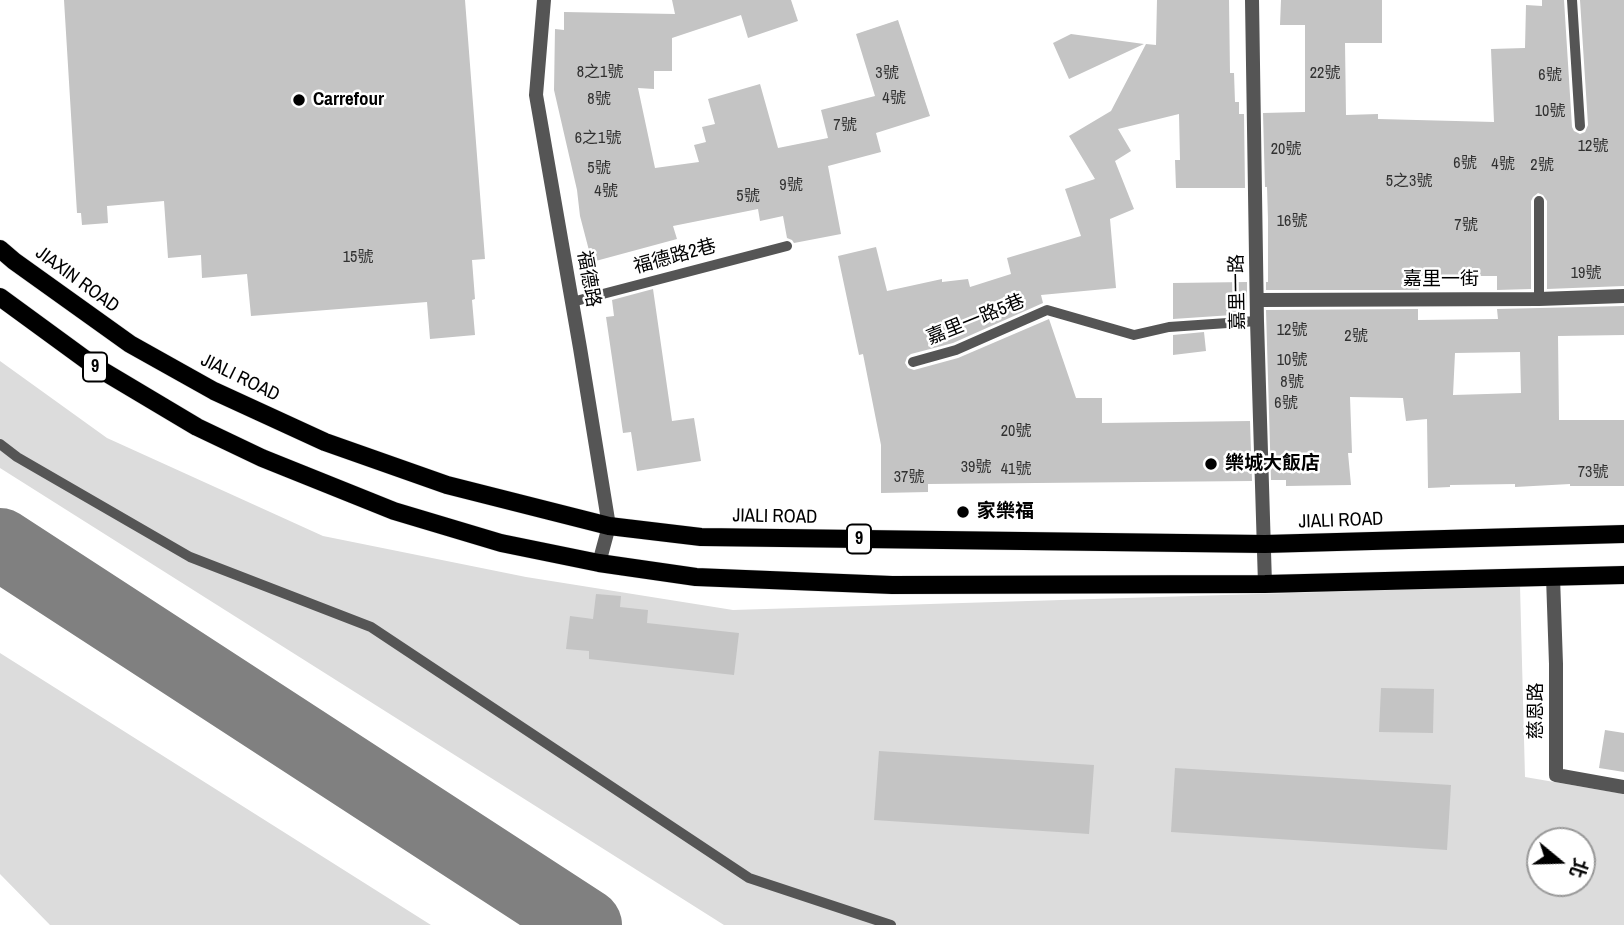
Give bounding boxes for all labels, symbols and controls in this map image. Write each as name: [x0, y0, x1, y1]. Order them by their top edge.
house number: 8之1號: [577, 63, 623, 83]
house number: 3號: [875, 64, 899, 84]
house number: 22號: [1310, 64, 1340, 84]
house number: 6號: [1538, 66, 1562, 86]
place label: Carrefour: [313, 89, 384, 111]
house number: 4號: [882, 89, 906, 109]
house number: 8號: [587, 90, 611, 110]
marker: Carrefour: [291, 92, 307, 108]
house number: 10號: [1535, 102, 1565, 122]
house number: 7號: [833, 116, 857, 136]
house number: 6之1號: [575, 129, 621, 149]
house number: 12號: [1578, 137, 1608, 157]
house number: 20號: [1271, 140, 1301, 160]
house number: 6號: [1453, 154, 1477, 174]
house number: 4號: [1491, 155, 1515, 175]
house number: 2號: [1530, 156, 1554, 176]
house number: 5號: [587, 159, 611, 179]
house number: 5之3號: [1386, 172, 1432, 192]
house number: 9號: [779, 176, 803, 196]
house number: 4號: [594, 182, 618, 202]
house number: 5號: [736, 187, 760, 207]
house number: 16號: [1277, 212, 1307, 232]
house number: 7號: [1454, 216, 1478, 236]
street label: 福德路2巷: [631, 235, 719, 279]
street label: JIAXIN ROAD: [31, 242, 123, 318]
house number: 15號: [343, 248, 373, 268]
street label: 福德路: [572, 249, 604, 309]
street label: 嘉里一路: [1226, 254, 1250, 330]
house number: 19號: [1571, 264, 1601, 284]
street label: 嘉里一街: [1403, 269, 1479, 291]
street label: 嘉里一路5巷: [924, 290, 1028, 350]
house number: 12號: [1277, 321, 1307, 341]
house number: 2號: [1344, 327, 1368, 347]
street label: JIALI ROAD: [197, 349, 283, 407]
house number: 10號: [1277, 351, 1307, 371]
road number: 9: [83, 352, 107, 382]
house number: 8號: [1280, 373, 1304, 393]
house number: 6號: [1274, 394, 1298, 414]
house number: 20號: [1001, 422, 1031, 442]
place label: 樂城大飯店: [1225, 453, 1320, 475]
marker: 樂城大飯店: [1203, 456, 1219, 472]
house number: 39號: [961, 458, 991, 478]
house number: 41號: [1001, 460, 1031, 480]
house number: 73號: [1578, 463, 1608, 483]
house number: 37號: [894, 468, 924, 488]
place label: 家樂福: [977, 501, 1034, 523]
marker: 家樂福: [955, 504, 971, 520]
street label: JIALI ROAD: [732, 505, 818, 529]
street label: JIALI ROAD: [1298, 508, 1384, 534]
road number: 9: [847, 524, 871, 554]
street label: 慈恩路: [1526, 683, 1548, 739]
north arrow: [1526, 827, 1596, 897]
text: 北: [1564, 855, 1594, 881]

